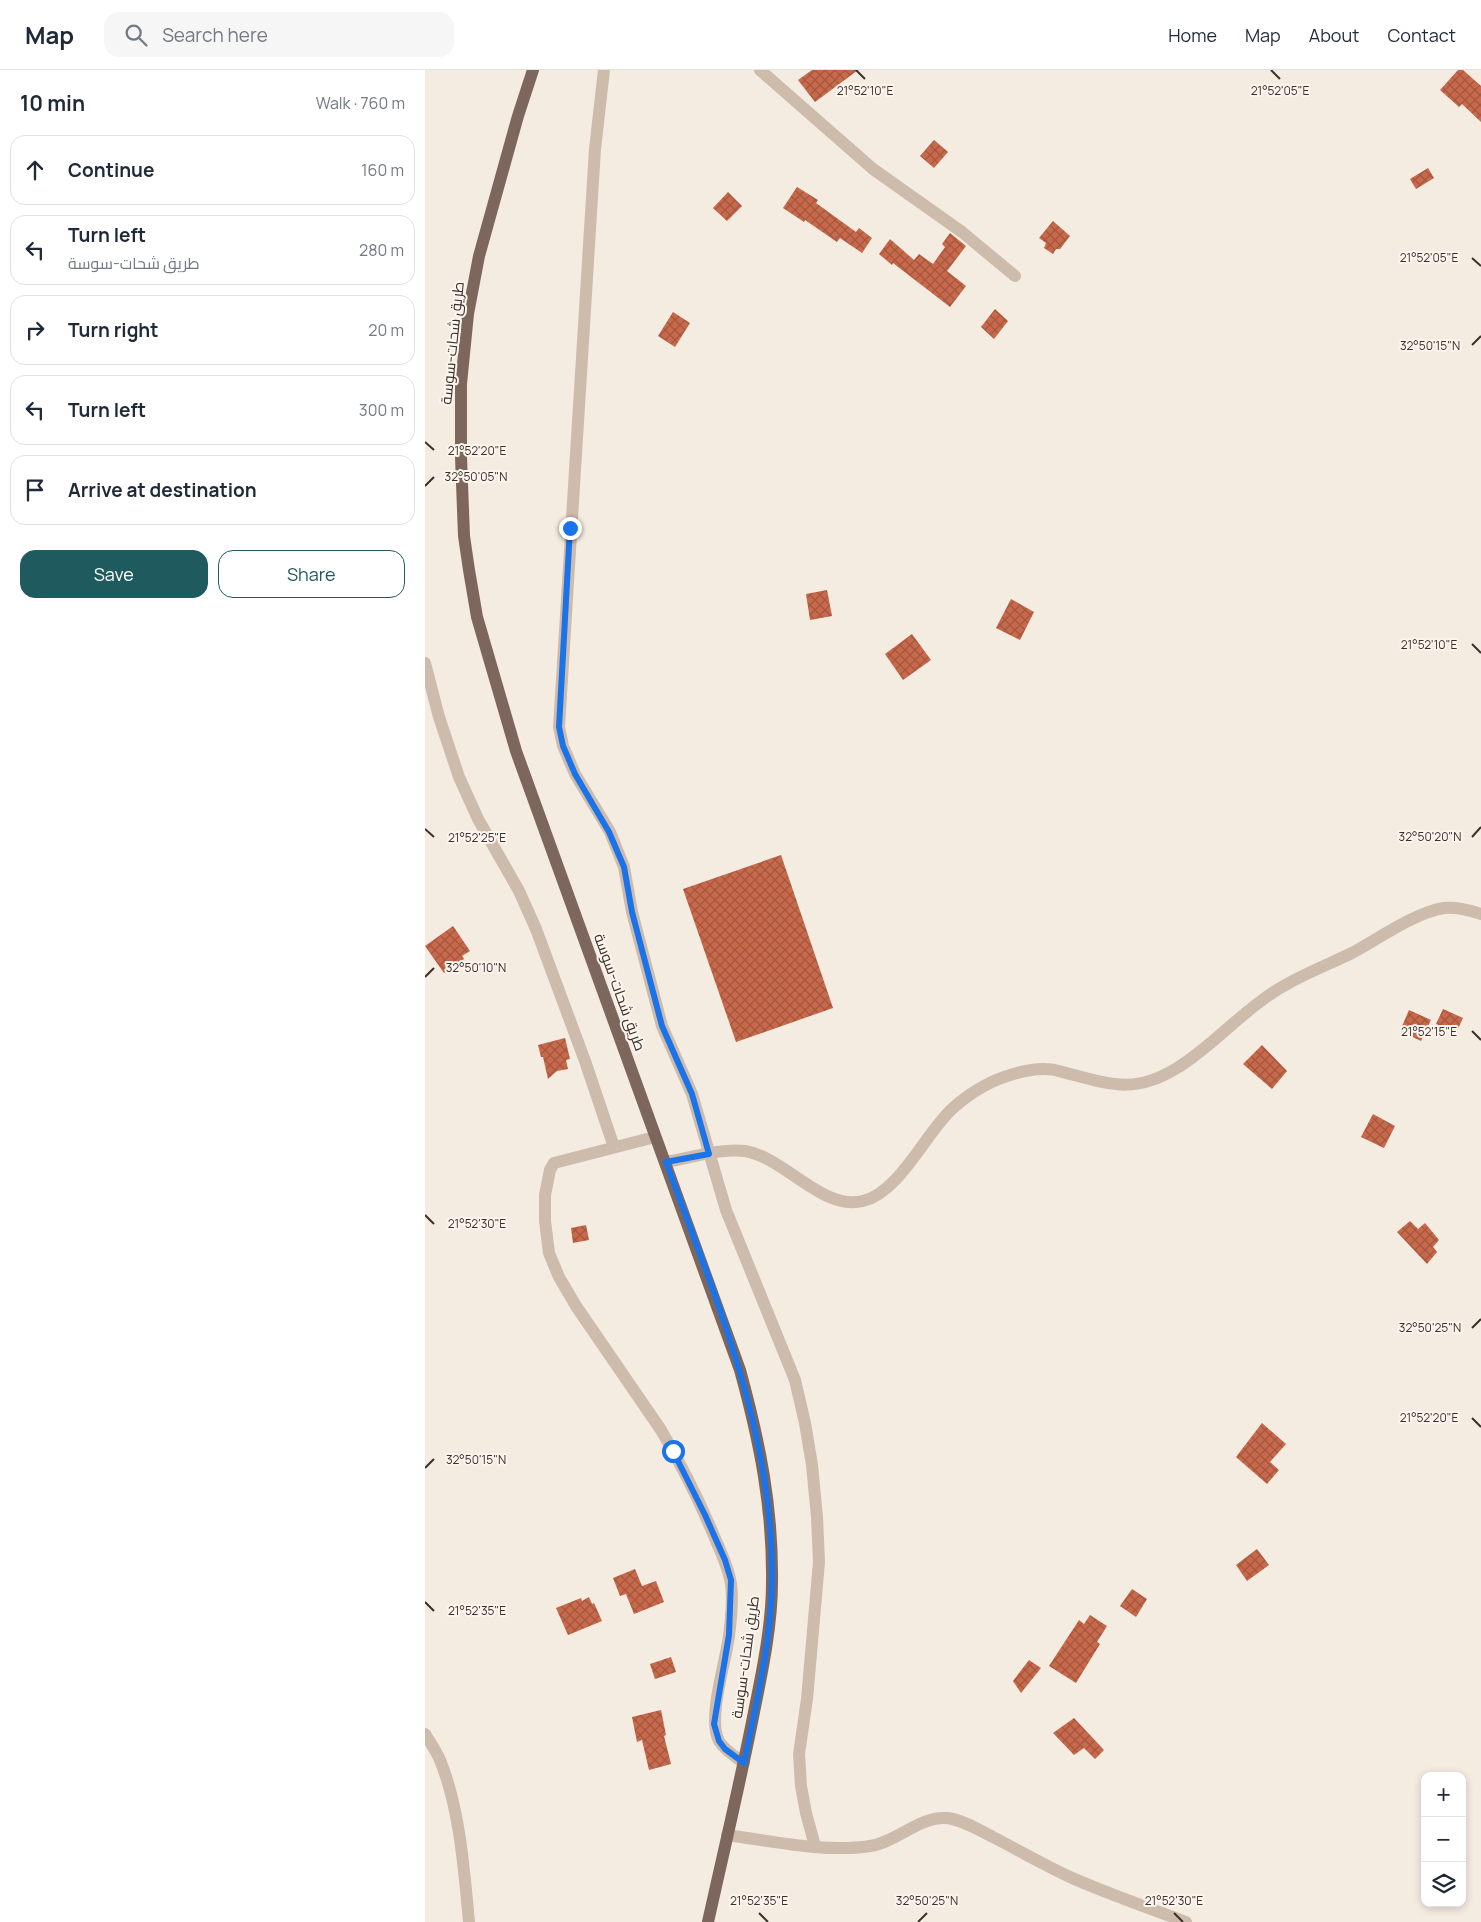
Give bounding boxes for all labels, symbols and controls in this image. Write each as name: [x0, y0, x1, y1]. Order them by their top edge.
search box: [104, 12, 454, 57]
text: Map: [25, 18, 74, 51]
icon: search: [122, 21, 150, 49]
text: Search here: [162, 22, 268, 48]
text: Home: [1168, 23, 1217, 47]
text: Map: [1245, 23, 1281, 47]
text: About: [1309, 23, 1359, 47]
text: Contact: [1387, 23, 1456, 47]
text: 21°52'10"E: [837, 82, 893, 99]
text: 21°52'05"E: [1251, 82, 1310, 99]
text: 10 min: [20, 89, 85, 117]
text: Walk · 760 m: [316, 92, 405, 114]
icon: ahead: [21, 156, 49, 184]
text: Continue: [68, 157, 154, 183]
text: 160 m: [361, 159, 404, 181]
text: Turn left: [68, 222, 146, 248]
icon: left: [21, 236, 49, 264]
text: 280 m: [359, 239, 404, 261]
text: 21°52'05"E: [1400, 249, 1459, 266]
text: طريق شحات-سوسة: [68, 252, 200, 274]
street label: طريق شحات-سوسة: [435, 281, 469, 405]
icon: right: [21, 316, 49, 344]
text: Turn right: [68, 317, 158, 343]
text: 20 m: [368, 319, 404, 341]
text: 32°50'15"N: [1400, 337, 1460, 354]
icon: left: [21, 396, 49, 424]
text: Turn left: [68, 397, 146, 423]
text: 300 m: [359, 399, 404, 421]
text: 21°52'20"E: [448, 442, 506, 459]
text: 32°50'05"N: [445, 468, 507, 485]
icon: arrive: [21, 476, 49, 504]
text: Arrive at destination: [68, 477, 257, 503]
route end: [559, 517, 582, 540]
button: Save: [20, 550, 208, 598]
button: Share: [218, 550, 405, 598]
text: 21°52'10"E: [1401, 636, 1457, 653]
text: 32°50'20"N: [1399, 828, 1461, 845]
text: 21°52'25"E: [448, 829, 506, 846]
street label: طريق شحات-سوسة: [589, 930, 651, 1054]
text: 32°50'10"N: [446, 959, 506, 976]
text: 21°52'15"E: [1401, 1023, 1457, 1040]
text: 21°52'30"E: [448, 1215, 506, 1232]
text: 32°50'25"N: [1399, 1319, 1461, 1336]
text: 21°52'20"E: [1400, 1409, 1458, 1426]
route start: [662, 1440, 685, 1463]
text: 32°50'15"N: [446, 1451, 506, 1468]
street label: طريق شحات-سوسة: [726, 1594, 764, 1720]
text: 21°52'35"E: [448, 1602, 506, 1619]
map controls: [1421, 1772, 1466, 1907]
button: +: [1421, 1772, 1466, 1817]
button: −: [1421, 1817, 1466, 1862]
button: layers: [1421, 1862, 1466, 1907]
text: 21°52'35"E: [730, 1892, 788, 1909]
text: 32°50'25"N: [896, 1892, 958, 1909]
text: 21°52'30"E: [1145, 1892, 1203, 1909]

